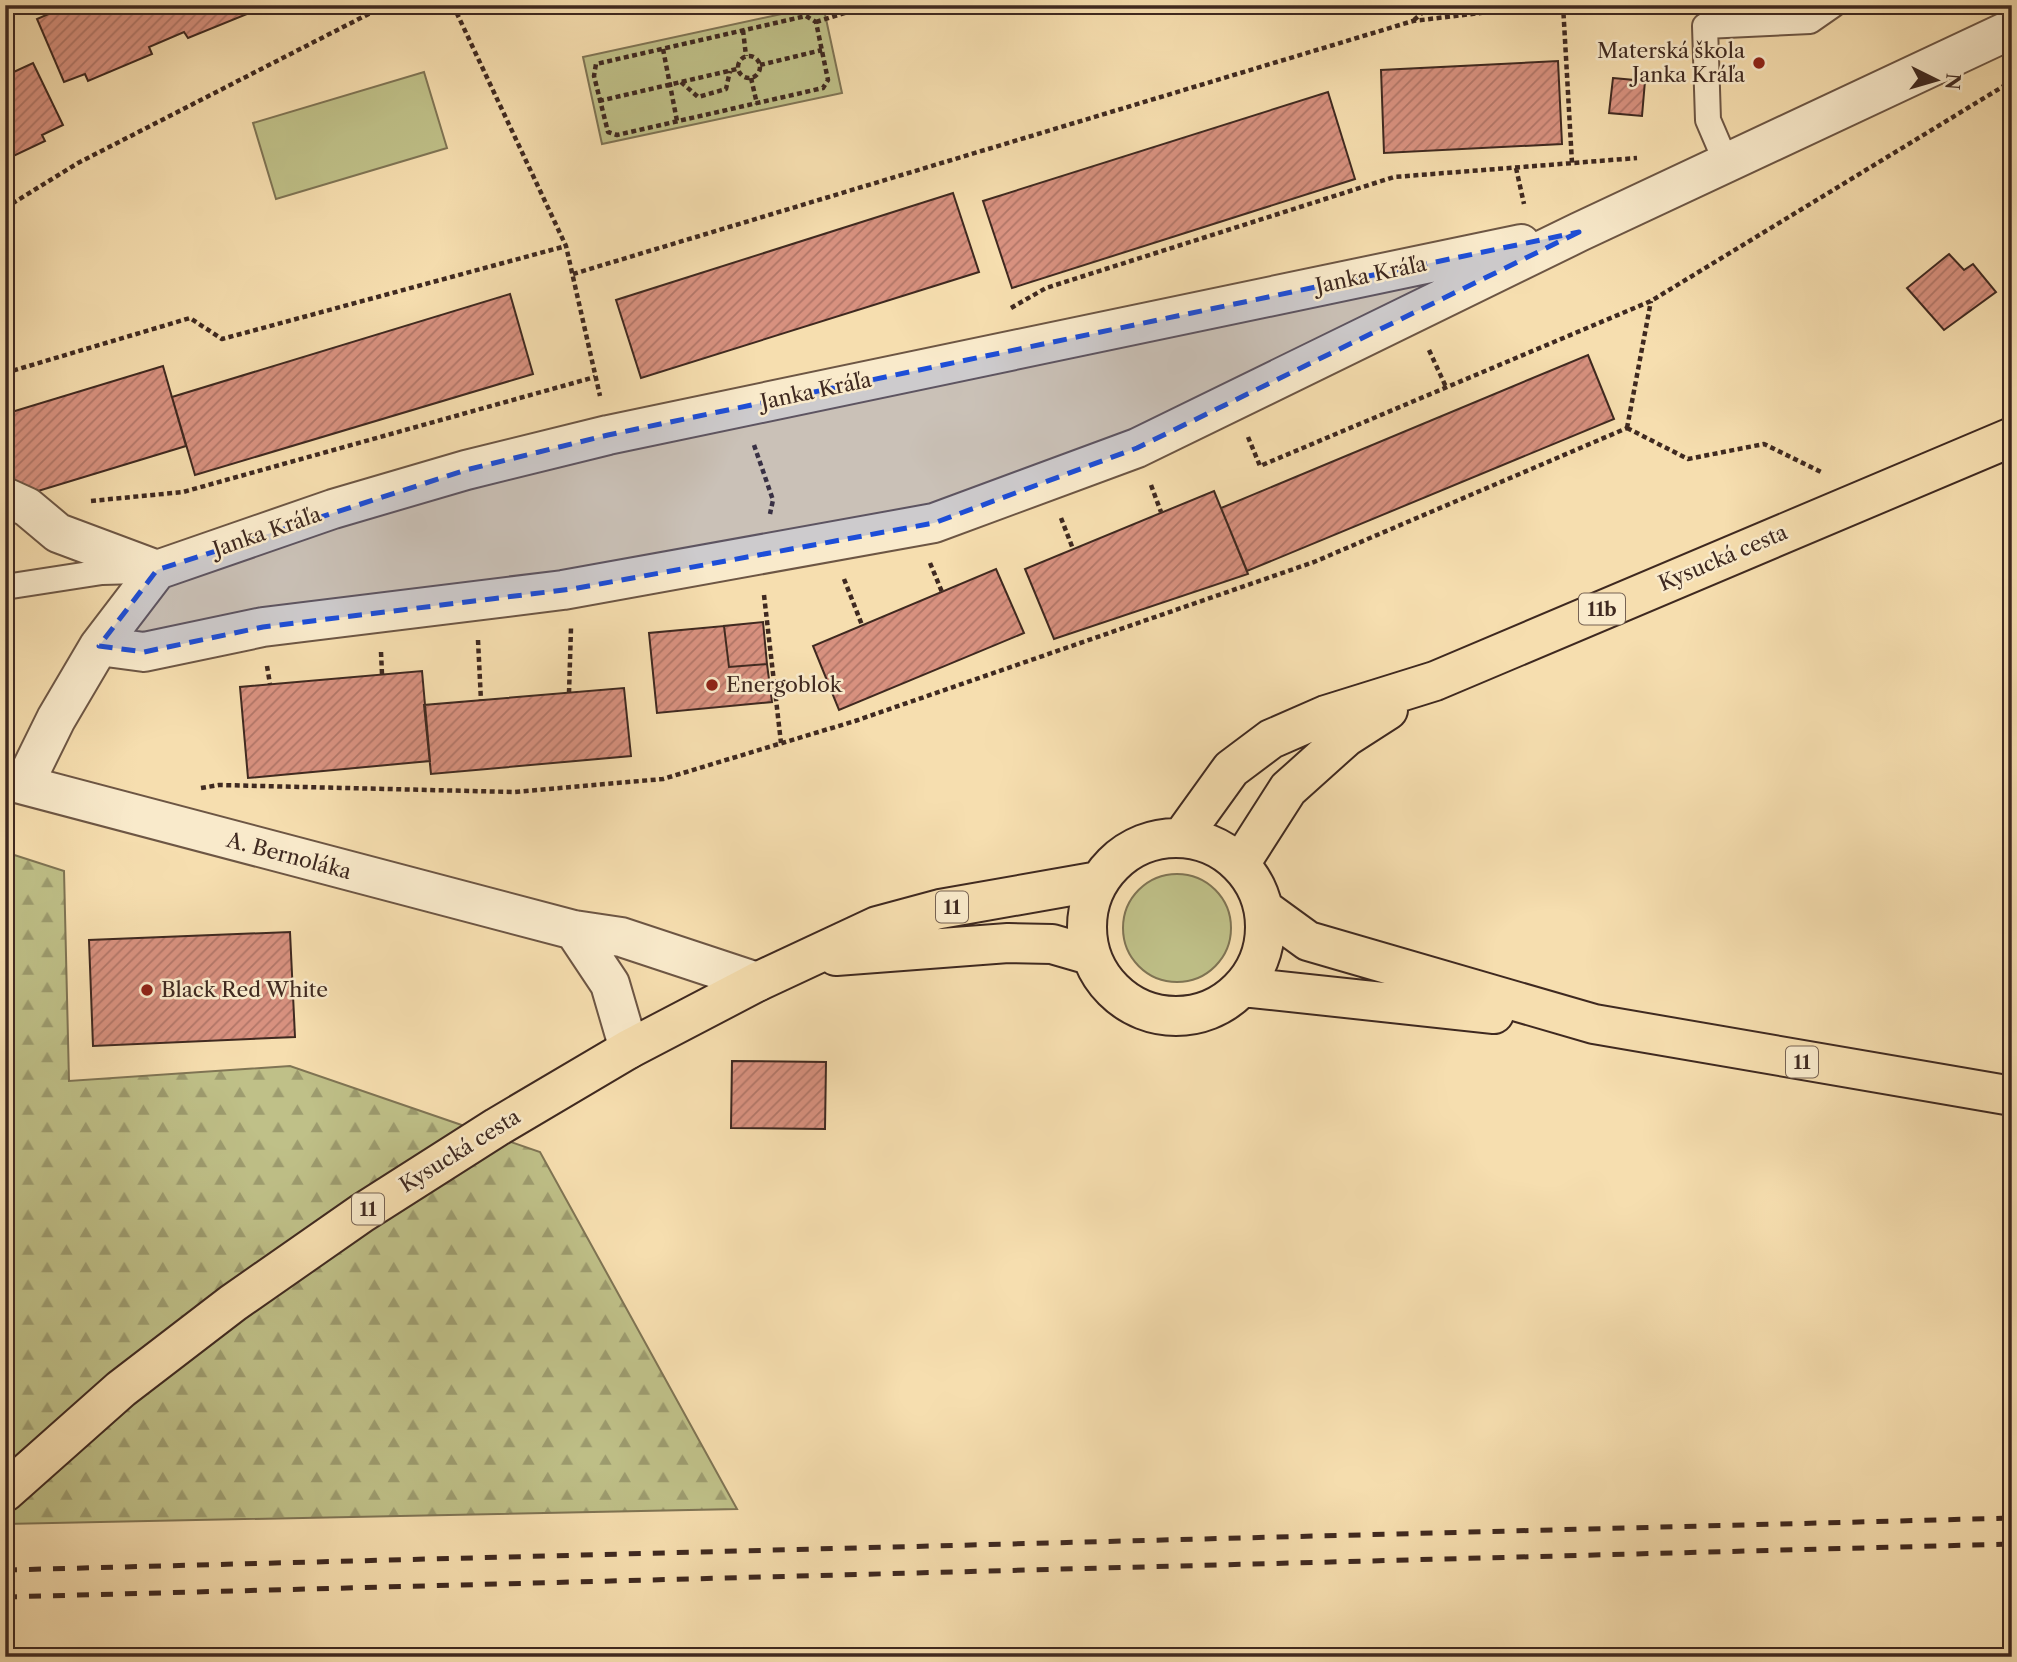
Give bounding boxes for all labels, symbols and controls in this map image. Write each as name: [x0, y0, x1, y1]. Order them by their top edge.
place label: Materská škola Janka Kráľa: [1597, 38, 1746, 87]
north arrow: [1902, 46, 1972, 116]
marker: Materská škola Janka Kráľa: [1751, 55, 1767, 71]
text: N: [1940, 72, 1965, 91]
street label: Janka Kráľa: [1310, 250, 1430, 299]
street label: Janka Kráľa: [755, 366, 875, 415]
street label: Janka Kráľa: [207, 501, 325, 563]
street label: Kysucká cesta: [1655, 519, 1792, 596]
road number: 11b: [1579, 594, 1625, 624]
place label: Energoblok: [726, 672, 843, 697]
marker: Energoblok: [704, 677, 720, 693]
street label: A. Bernoláka: [223, 827, 355, 884]
road number: 11: [936, 892, 968, 923]
place label: Black Red White: [161, 977, 328, 1002]
marker: Black Red White: [139, 982, 155, 998]
road number: 11: [1786, 1046, 1818, 1078]
street label: Kysucká cesta: [395, 1103, 525, 1198]
road number: 11: [352, 1194, 384, 1224]

